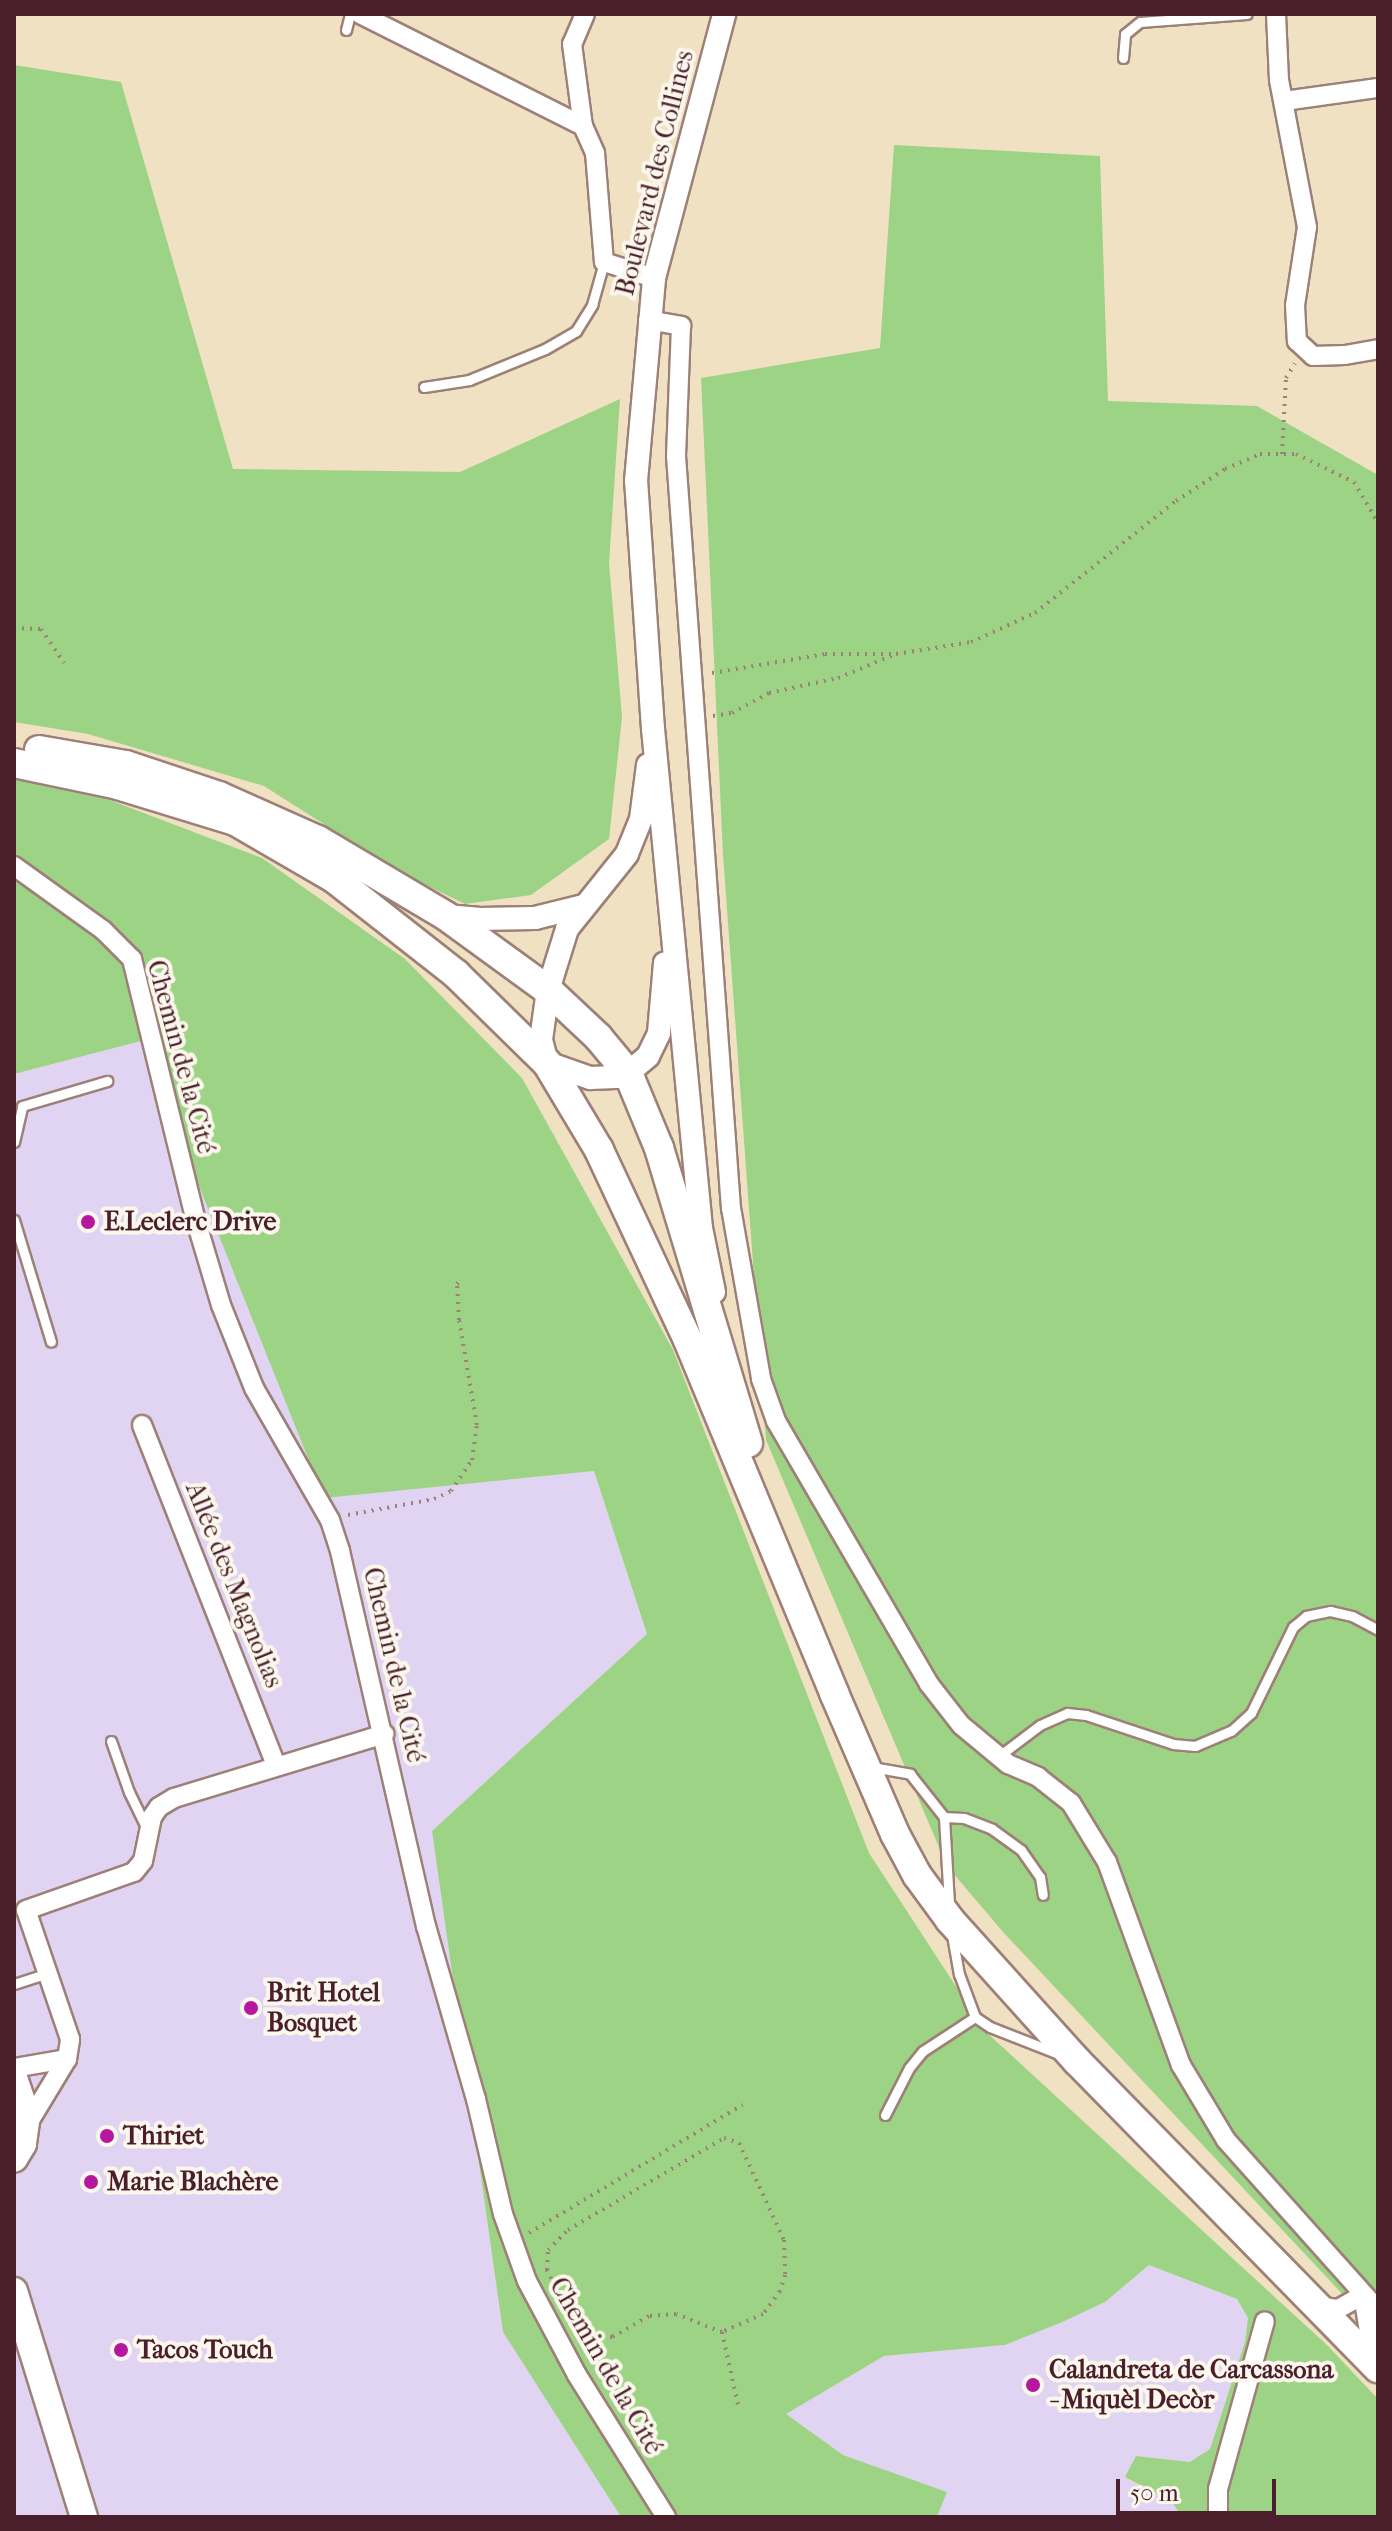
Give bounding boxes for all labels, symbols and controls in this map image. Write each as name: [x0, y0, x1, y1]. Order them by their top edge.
street label: Boulevard des Collines: [609, 47, 701, 299]
street label: Chemin de la Cité: [140, 957, 222, 1157]
place label: E.Leclerc Drive: [104, 1206, 276, 1238]
marker: E.Leclerc Drive: [79, 1213, 97, 1231]
street label: Allée des Magnolias: [179, 1478, 289, 1692]
street label: Chemin de la Cité: [356, 1564, 432, 1766]
place label: Brit Hotel Bosquet: [267, 1977, 380, 2038]
marker: Brit Hotel Bosquet: [242, 1999, 260, 2017]
place label: Thiriet: [123, 2120, 204, 2152]
marker: Thiriet: [98, 2127, 116, 2145]
place label: Marie Blachère: [107, 2166, 278, 2198]
marker: Marie Blachère: [82, 2173, 100, 2191]
street label: Chemin de la Cité: [543, 2272, 669, 2460]
place label: Tacos Touch: [137, 2334, 273, 2366]
marker: Tacos Touch: [112, 2341, 130, 2359]
place label: Calandreta de Carcassona - Miquèl Decòr: [1049, 2354, 1333, 2416]
marker: Calandreta de Carcassona - Miquèl Decòr: [1024, 2376, 1042, 2394]
scale bar: [1120, 2463, 1280, 2513]
text: 50 m: [1130, 2479, 1179, 2507]

